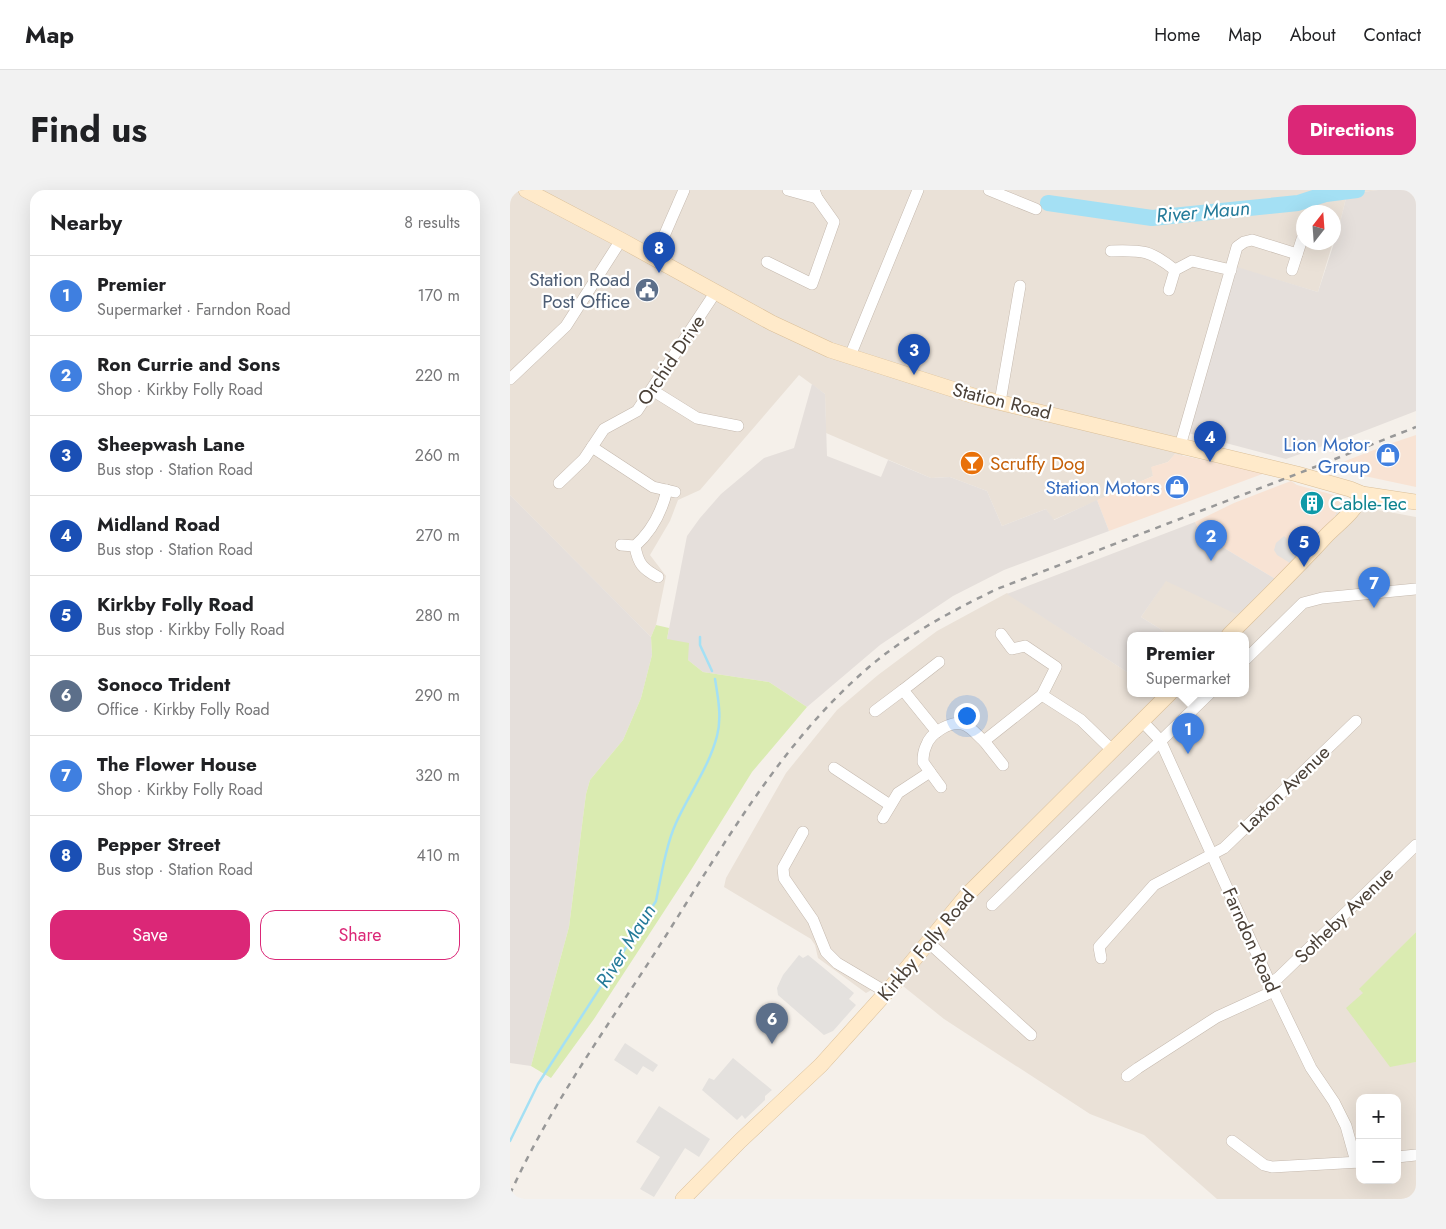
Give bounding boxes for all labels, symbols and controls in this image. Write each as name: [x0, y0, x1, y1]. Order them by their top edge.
text: Map: [25, 17, 74, 52]
text: Home: [1154, 22, 1200, 48]
text: Map: [1228, 22, 1262, 48]
text: About: [1290, 22, 1335, 48]
text: Contact: [1363, 22, 1421, 48]
text: Find us: [30, 105, 147, 155]
button: Directions: [1288, 105, 1416, 155]
water label: River Maun: [1155, 193, 1251, 231]
north arrow: [1296, 205, 1341, 250]
text: Nearby: [50, 208, 122, 238]
text: 8 results: [404, 211, 460, 234]
pin: 8: [643, 232, 675, 273]
place label: Station Road Post Office: [529, 266, 630, 315]
text: Premier: [97, 271, 166, 298]
public building icon: Station Road Post Office: [634, 277, 660, 303]
text: 1: [62, 284, 70, 307]
text: 170 m: [418, 284, 460, 307]
text: Supermarket · Farndon Road: [97, 298, 291, 321]
street label: Orchid Drive: [631, 309, 711, 411]
pin: 3: [898, 334, 930, 375]
text: Ron Currie and Sons: [97, 351, 280, 378]
text: 2: [61, 364, 71, 387]
text: 220 m: [415, 364, 460, 387]
street label: Station Road: [950, 376, 1054, 426]
text: Shop · Kirkby Folly Road: [97, 378, 263, 401]
pin: 4: [1194, 421, 1226, 462]
text: Sheepwash Lane: [97, 431, 245, 458]
place label: Lion Motor Group: [1283, 431, 1370, 480]
shop icon: Lion Motor Group: [1375, 442, 1401, 468]
text: 3: [61, 444, 71, 467]
text: 260 m: [415, 444, 460, 467]
bar icon: Scruffy Dog: [959, 450, 985, 476]
place label: Scruffy Dog: [990, 450, 1085, 477]
text: Bus stop · Station Road: [97, 458, 253, 481]
place label: Station Motors: [1045, 474, 1160, 501]
shop icon: Station Motors: [1164, 474, 1190, 500]
building icon: Cable-Tec: [1299, 490, 1325, 516]
place label: Cable-Tec: [1330, 490, 1407, 517]
text: Midland Road: [97, 511, 220, 538]
pin: 2: [1195, 520, 1227, 561]
text: 4: [60, 524, 72, 547]
text: 270 m: [416, 524, 460, 547]
pin: 5: [1288, 526, 1320, 567]
text: Bus stop · Station Road: [97, 538, 253, 561]
pin: 7: [1358, 567, 1390, 608]
text: Kirkby Folly Road: [97, 591, 254, 618]
text: 5: [61, 604, 71, 627]
text: 280 m: [415, 604, 460, 627]
text: Bus stop · Kirkby Folly Road: [97, 618, 285, 641]
popup: [1127, 632, 1249, 697]
text: Premier: [1146, 640, 1215, 667]
text: Supermarket: [1146, 667, 1230, 690]
text: Sonoco Trident: [97, 671, 230, 698]
text: 6: [61, 684, 71, 707]
text: 290 m: [415, 684, 460, 707]
text: Office · Kirkby Folly Road: [97, 698, 270, 721]
your location: [954, 703, 980, 729]
pin: 1: [1172, 713, 1204, 754]
street label: Laxton Avenue: [1234, 739, 1336, 839]
text: The Flower House: [97, 751, 257, 778]
text: 7: [61, 764, 71, 787]
text: 320 m: [415, 764, 460, 787]
text: Shop · Kirkby Folly Road: [97, 778, 263, 801]
text: Pepper Street: [97, 831, 220, 858]
text: 8: [61, 844, 71, 867]
text: 410 m: [417, 844, 460, 867]
text: Bus stop · Station Road: [97, 858, 253, 881]
street label: Sotheby Avenue: [1288, 860, 1400, 969]
street label: Kirkby Folly Road: [871, 883, 981, 1007]
street label: Farndon Road: [1216, 883, 1286, 997]
water label: River Maun: [589, 898, 663, 994]
button: Save: [50, 910, 250, 960]
button: Share: [260, 910, 460, 960]
pin: 6: [756, 1003, 788, 1044]
map controls: [1356, 1094, 1401, 1184]
button: +: [1356, 1094, 1401, 1139]
button: −: [1356, 1139, 1401, 1184]

